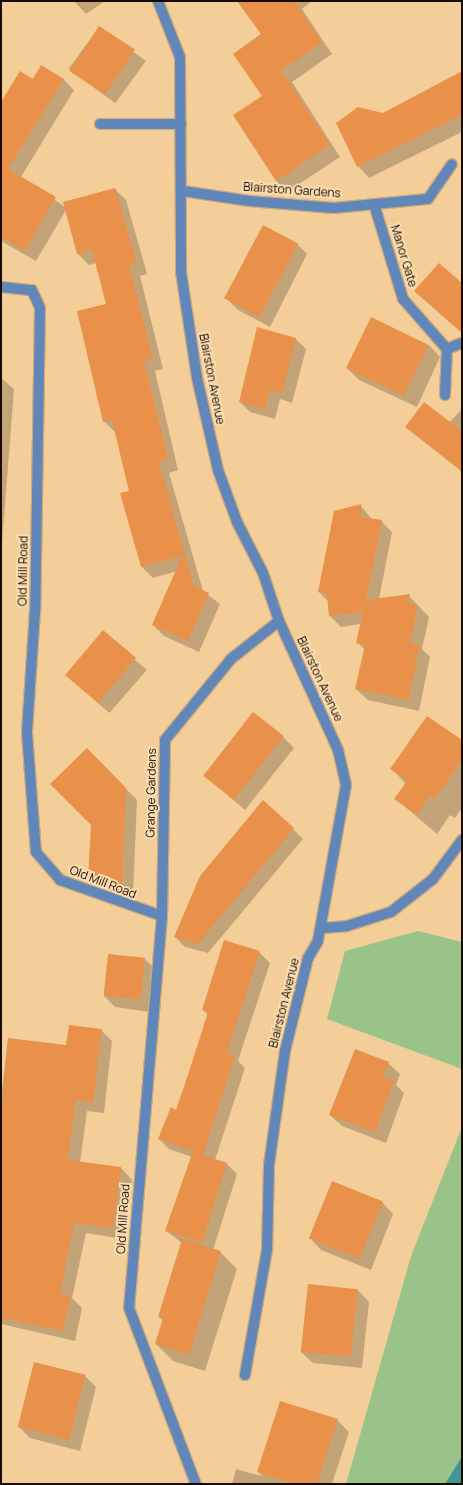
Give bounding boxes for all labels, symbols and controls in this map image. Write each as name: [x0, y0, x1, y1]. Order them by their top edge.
street label: Blairston Gardens: [243, 179, 341, 201]
street label: Manor Gate: [388, 223, 420, 289]
street label: Blairston Avenue: [196, 332, 228, 426]
street label: Old Mill Road: [15, 536, 31, 606]
street label: Blairston Avenue: [294, 634, 346, 724]
street label: Grange Gardens: [143, 748, 159, 838]
street label: Old Mill Road: [68, 863, 138, 901]
street label: Blairston Avenue: [266, 956, 302, 1050]
street label: Old Mill Road: [113, 1183, 133, 1255]

